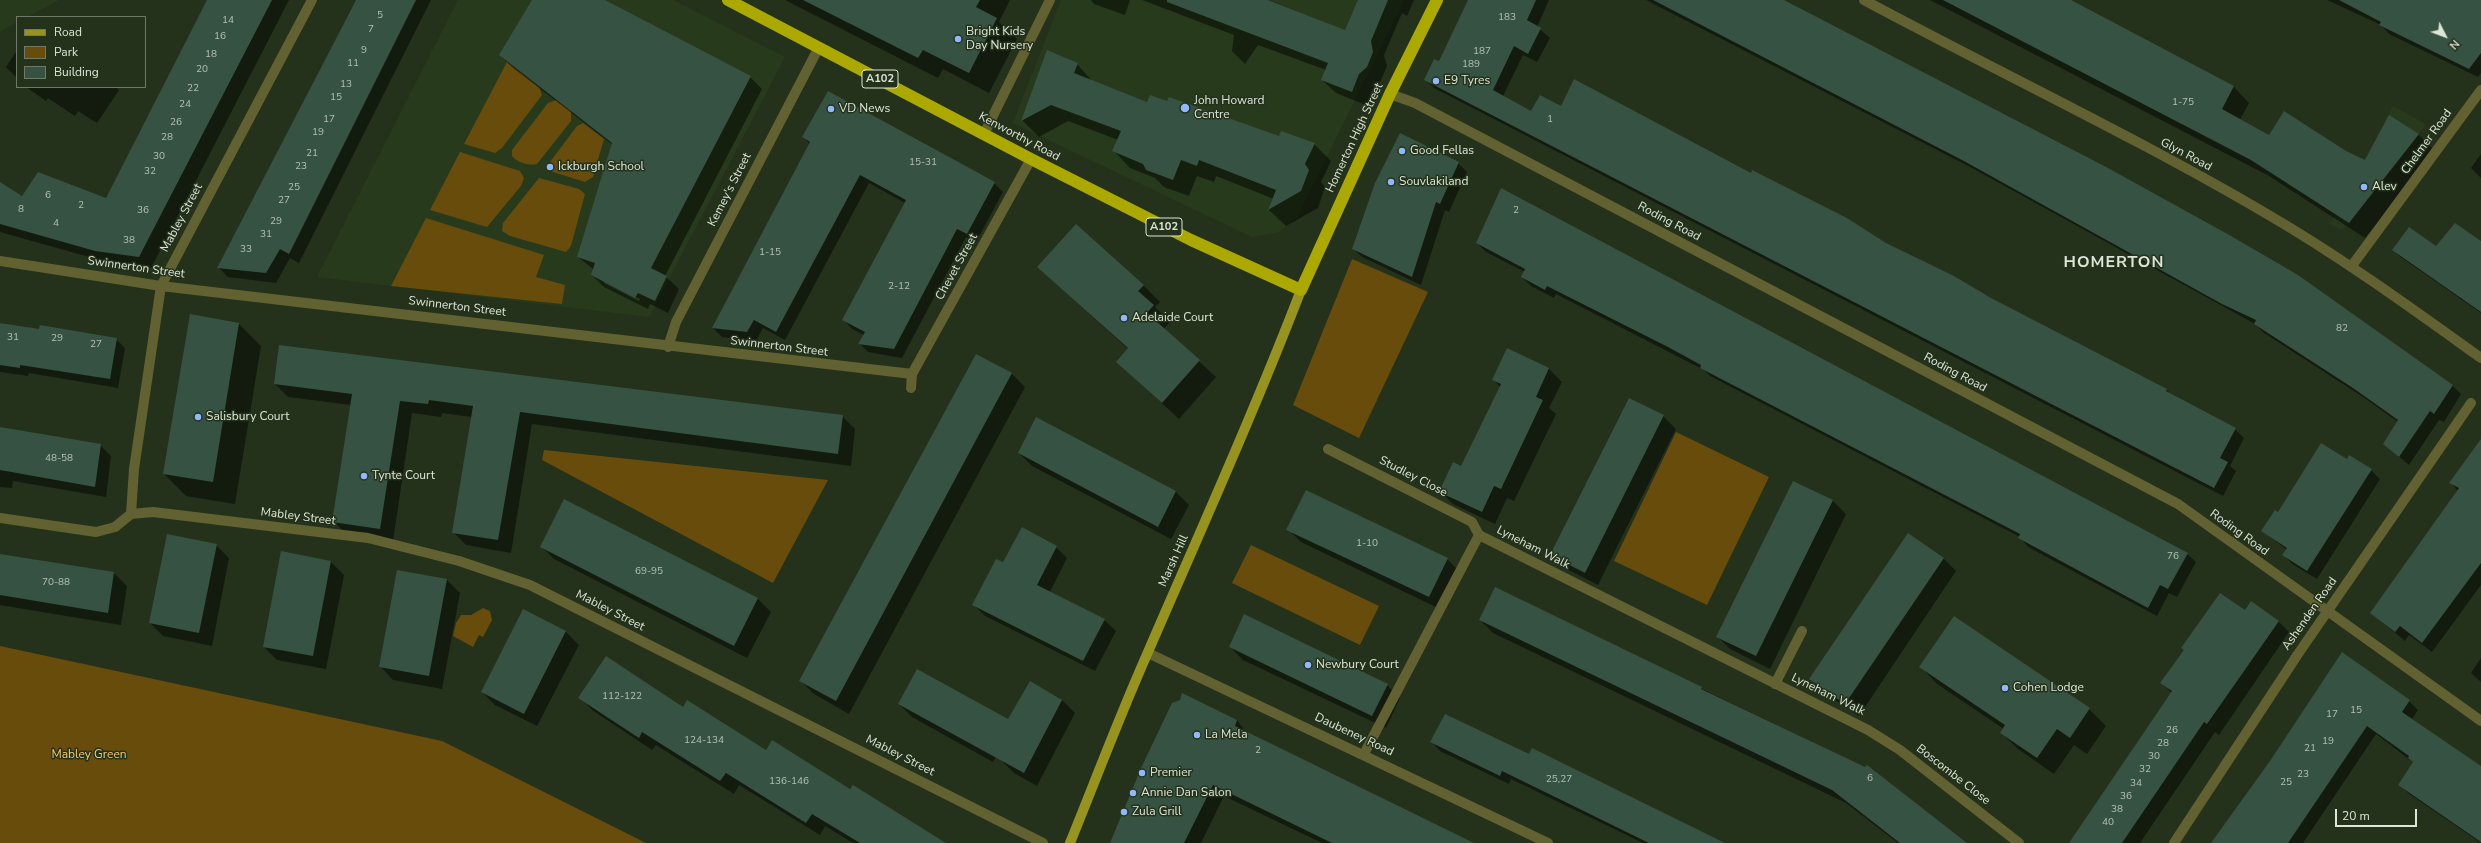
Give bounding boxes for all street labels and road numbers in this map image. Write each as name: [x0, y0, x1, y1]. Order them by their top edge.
road number: A102: [862, 70, 898, 88]
street label: Homerton High Street: [1323, 81, 1387, 195]
street label: Chelmer Road: [2399, 107, 2455, 177]
street label: Kenworthy Road: [976, 110, 1062, 164]
street label: Glyn Road: [2158, 135, 2214, 175]
street label: Kemey's Street: [705, 151, 755, 229]
street label: Mabley Street: [158, 181, 206, 255]
street label: Roding Road: [1635, 199, 1703, 245]
road number: A102: [1146, 218, 1182, 236]
street label: Chevet Street: [933, 231, 981, 303]
street label: Swinnerton Street: [86, 254, 186, 282]
street label: Swinnerton Street: [407, 294, 507, 320]
street label: Swinnerton Street: [729, 334, 829, 360]
street label: Roding Road: [1921, 350, 1989, 396]
street label: Studley Close: [1376, 454, 1450, 500]
street label: Mabley Street: [260, 505, 336, 529]
street label: Roding Road: [2207, 507, 2271, 559]
street label: Lyneham Walk: [1494, 523, 1572, 573]
street label: Marsh Hill: [1156, 533, 1192, 589]
street label: Ashenden Road: [2280, 575, 2340, 653]
street label: Mabley Street: [573, 587, 647, 635]
street label: Lyneham Walk: [1789, 671, 1867, 719]
street label: Daubeney Road: [1312, 710, 1396, 760]
street label: Mabley Street: [863, 732, 937, 780]
street label: Boscombe Close: [1913, 742, 1993, 808]

